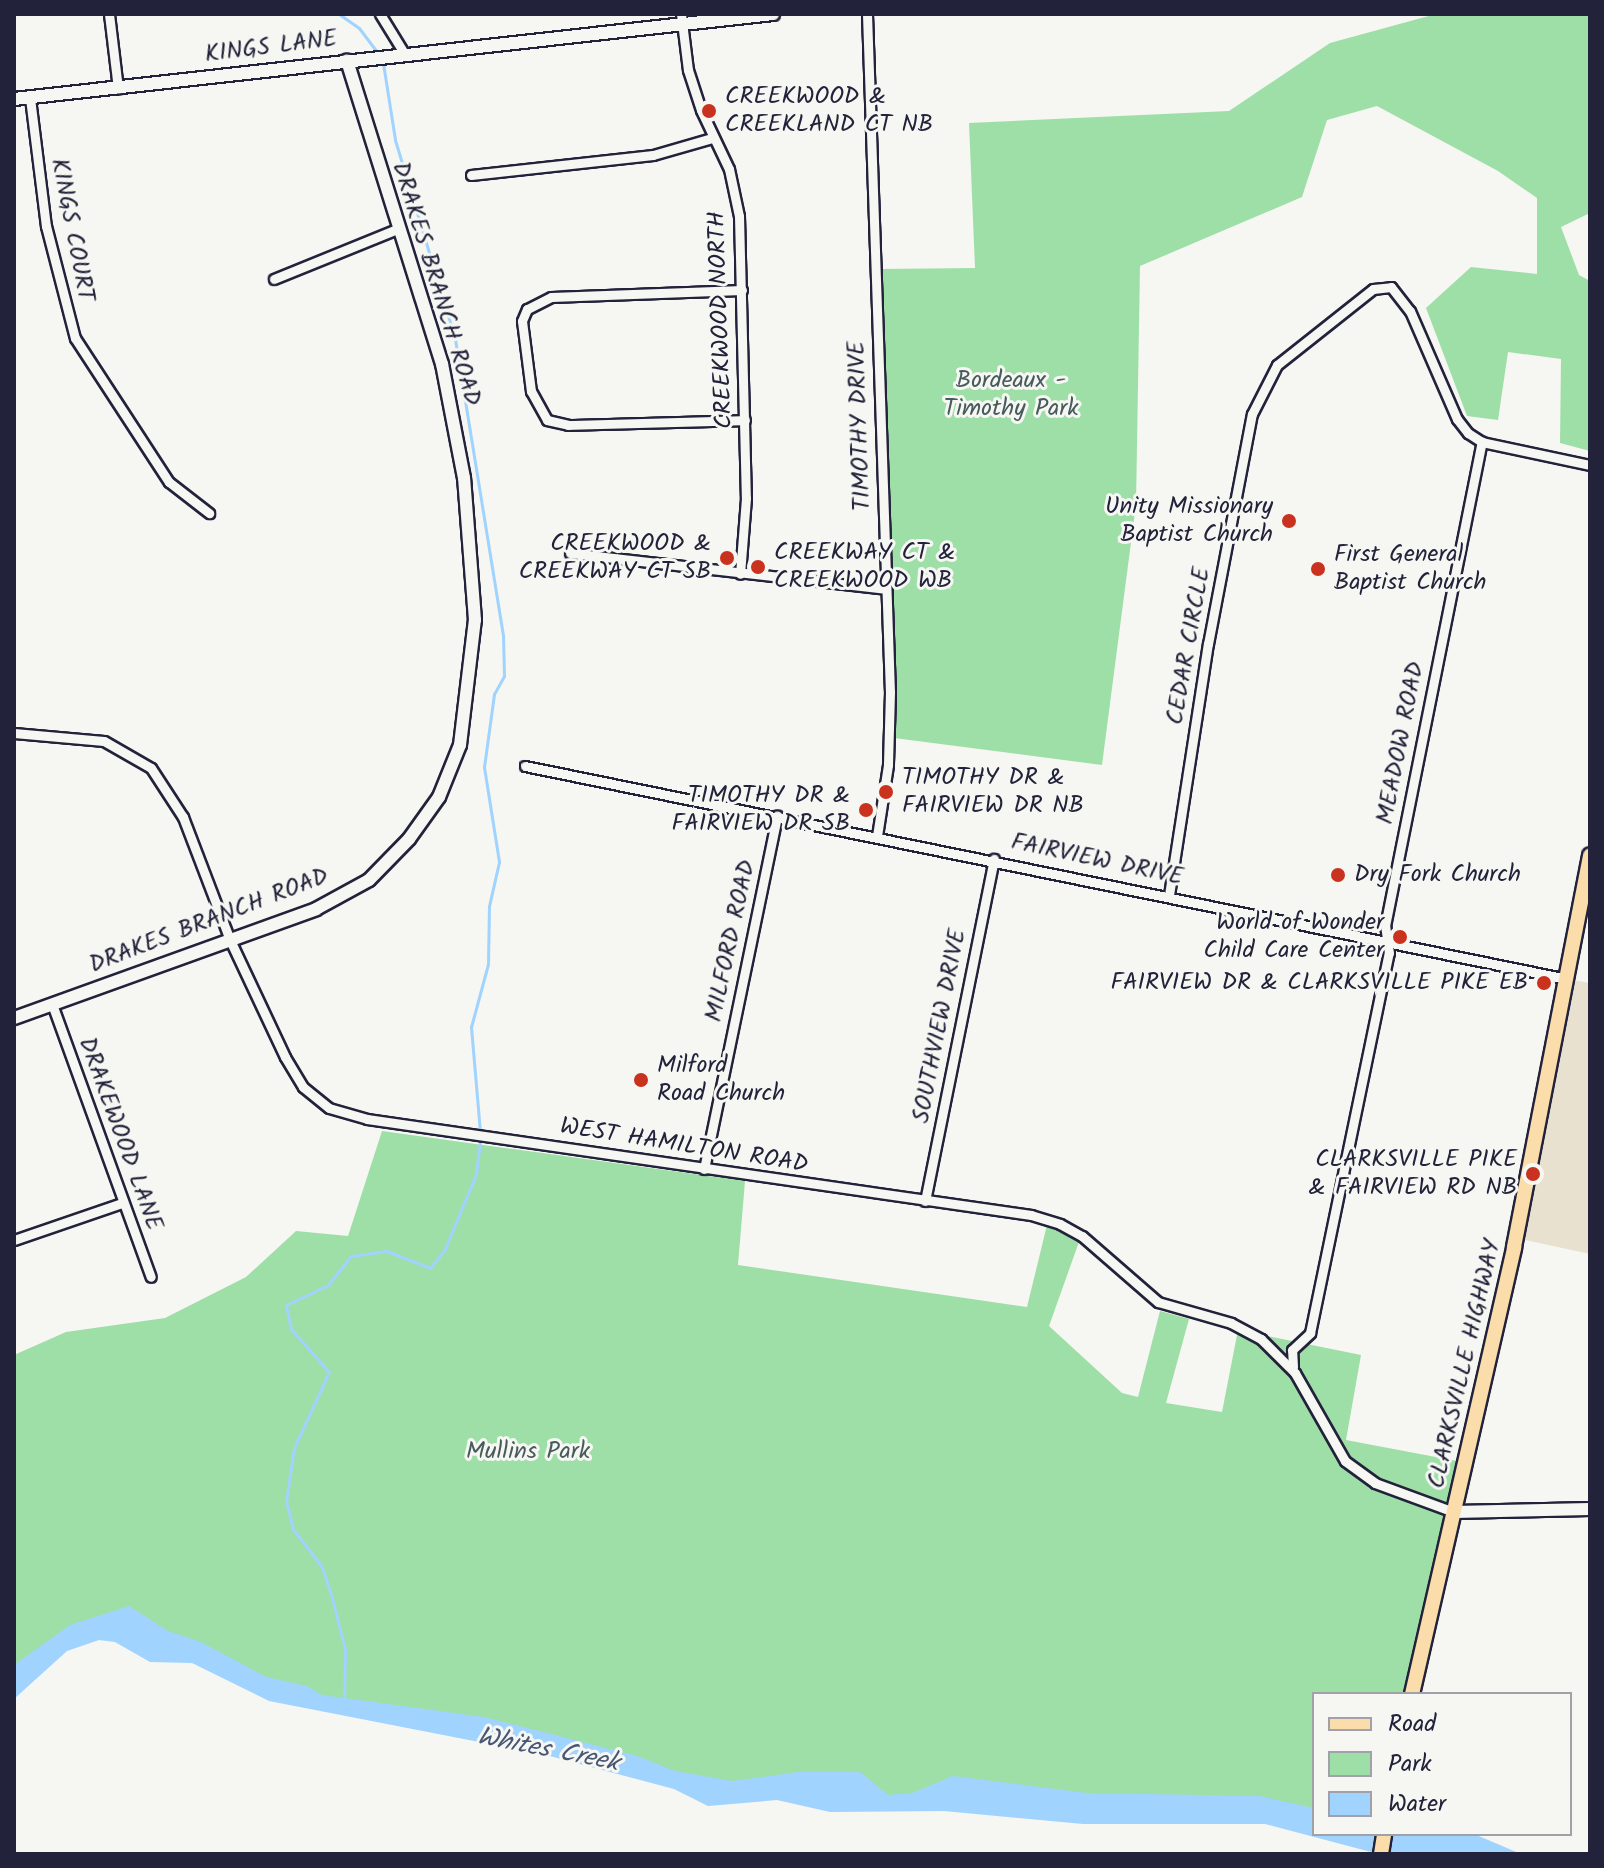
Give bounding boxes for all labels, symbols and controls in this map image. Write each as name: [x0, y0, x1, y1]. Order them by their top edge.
street label: KINGS LANE: [203, 25, 339, 69]
place label: CREEKWOOD & CREEKLAND CT NB: [725, 83, 933, 139]
marker: CREEKWOOD & CREEKLAND CT NB: [700, 102, 718, 120]
street label: KINGS COURT: [44, 156, 100, 304]
street label: DRAKES BRANCH ROAD: [385, 158, 487, 410]
street label: CREEKWOOD NORTH: [703, 211, 739, 429]
street label: TIMOTHY DRIVE: [843, 341, 877, 511]
park label: Bordeaux - Timothy Park: [943, 367, 1079, 423]
place label: Unity Missionary Baptist Church: [1105, 493, 1273, 549]
marker: Unity Missionary Baptist Church: [1280, 512, 1298, 530]
place label: CREEKWOOD & CREEKWAY CT SB: [519, 530, 711, 586]
place label: CREEKWAY CT & CREEKWOOD WB: [774, 539, 955, 595]
place label: First General Baptist Church: [1334, 541, 1486, 597]
marker: CREEKWOOD & CREEKWAY CT SB: [718, 549, 736, 567]
marker: CREEKWAY CT & CREEKWOOD WB: [749, 558, 767, 576]
marker: First General Baptist Church: [1309, 560, 1327, 578]
street label: CEDAR CIRCLE: [1161, 565, 1217, 727]
street label: MEADOW ROAD: [1371, 659, 1431, 827]
place label: TIMOTHY DR & FAIRVIEW DR NB: [902, 764, 1084, 820]
place label: TIMOTHY DR & FAIRVIEW DR SB: [672, 782, 850, 838]
marker: TIMOTHY DR & FAIRVIEW DR NB: [877, 783, 895, 801]
marker: TIMOTHY DR & FAIRVIEW DR SB: [857, 801, 875, 819]
street label: FAIRVIEW DRIVE: [1008, 828, 1186, 892]
street label: MILFORD ROAD: [700, 857, 762, 1025]
place label: Dry Fork Church: [1354, 861, 1521, 889]
street label: DRAKES BRANCH ROAD: [85, 862, 333, 980]
marker: Dry Fork Church: [1329, 866, 1347, 884]
place label: World of Wonder Child Care Center: [1204, 909, 1384, 965]
street label: SOUTHVIEW DRIVE: [907, 927, 973, 1125]
marker: World of Wonder Child Care Center: [1391, 928, 1409, 946]
place label: FAIRVIEW DR & CLARKSVILLE PIKE EB: [1110, 969, 1528, 997]
marker: FAIRVIEW DR & CLARKSVILLE PIKE EB: [1535, 974, 1553, 992]
street label: DRAKEWOOD LANE: [72, 1033, 168, 1235]
place label: Milford Road Church: [657, 1052, 785, 1108]
marker: Milford Road Church: [632, 1071, 650, 1089]
street label: WEST HAMILTON ROAD: [558, 1112, 810, 1180]
place label: CLARKSVILLE PIKE & FAIRVIEW RD NB: [1309, 1146, 1517, 1202]
marker: CLARKSVILLE PIKE & FAIRVIEW RD NB: [1524, 1165, 1542, 1183]
street label: CLARKSVILLE HIGHWAY: [1422, 1237, 1508, 1491]
park label: Mullins Park: [466, 1438, 590, 1466]
legend: [1312, 1692, 1572, 1836]
text: Road: [1388, 1705, 1436, 1744]
water label: Whites Creek: [475, 1722, 621, 1780]
text: Park: [1388, 1745, 1432, 1784]
text: Water: [1388, 1785, 1446, 1824]

